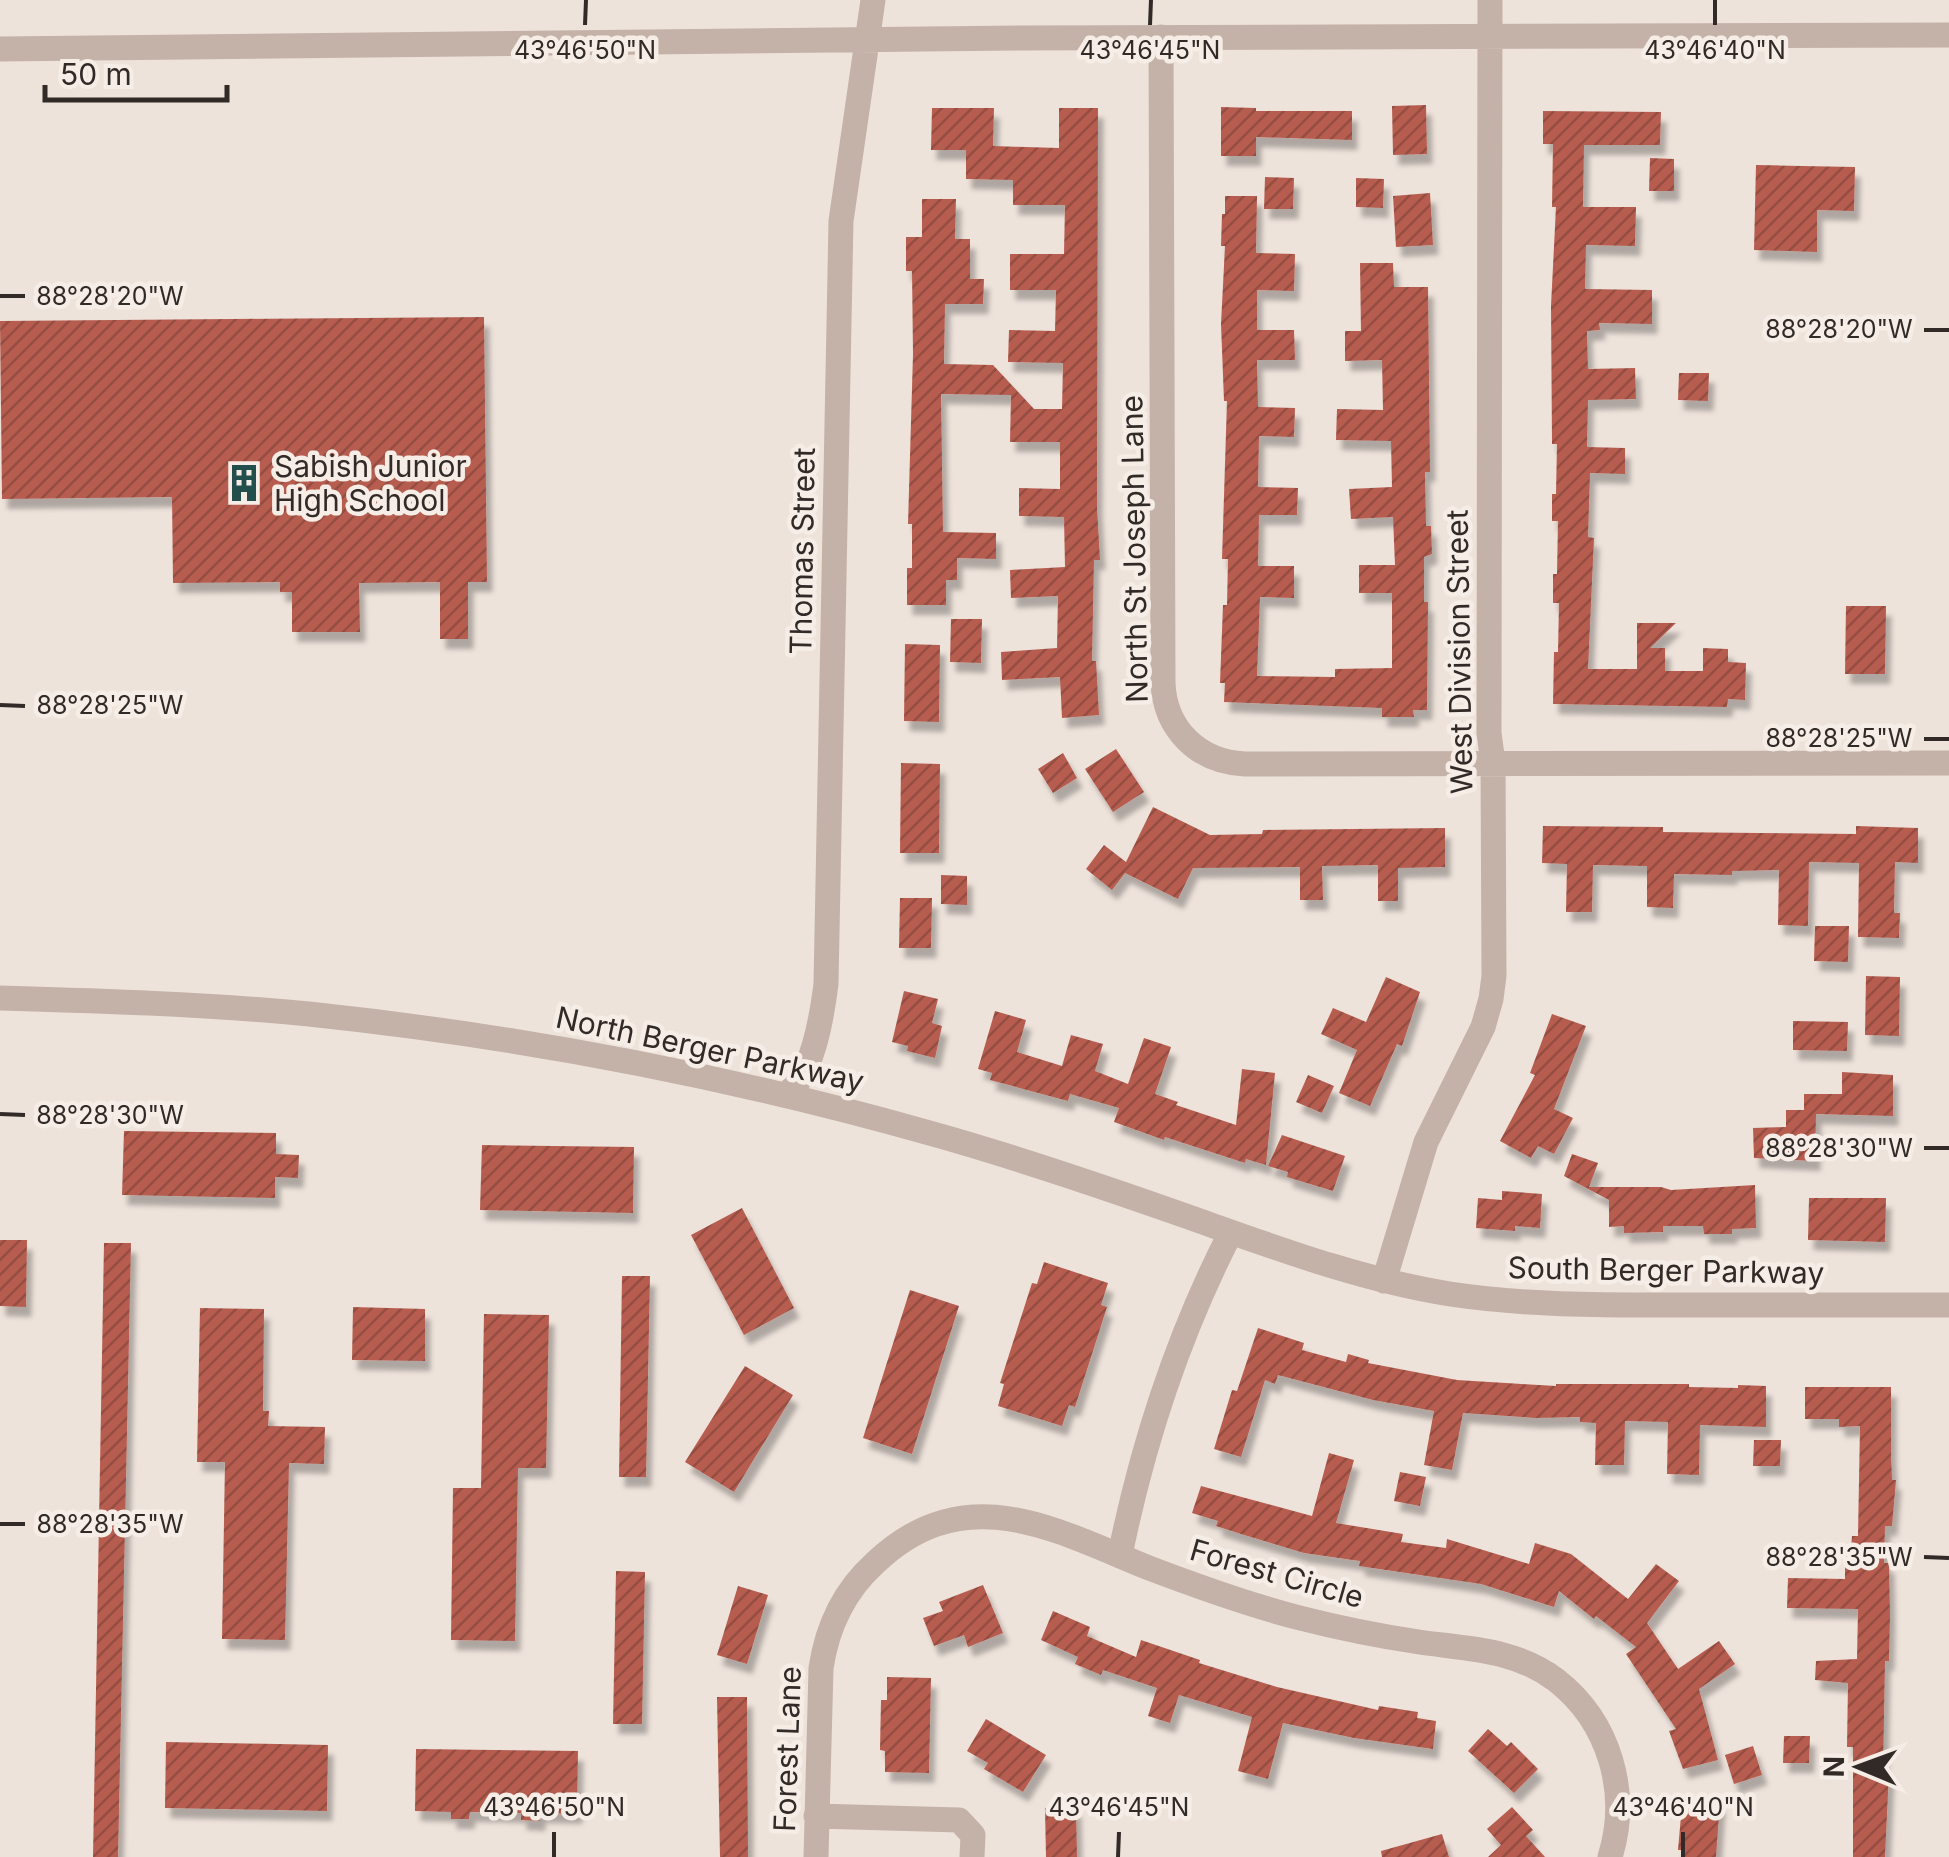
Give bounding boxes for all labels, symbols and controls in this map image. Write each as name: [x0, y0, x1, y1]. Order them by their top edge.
text: 43°46'50"N: [514, 35, 656, 65]
text: 43°46'45"N: [1080, 35, 1220, 65]
text: 43°46'40"N: [1644, 35, 1786, 65]
scale bar: [45, 40, 228, 102]
text: 50 m: [60, 56, 132, 92]
text: 88°28'20"W: [36, 281, 184, 311]
text: 88°28'20"W: [1765, 314, 1913, 344]
street label: North St Joseph Lane: [1113, 395, 1155, 703]
street label: Thomas Street: [782, 447, 822, 655]
place label: Sabish Junior High School: [274, 448, 467, 518]
building icon: Sabish Junior High School: [223, 462, 265, 504]
street label: West Division Street: [1439, 509, 1479, 795]
text: 88°28'25"W: [37, 690, 183, 720]
text: 88°28'25"W: [1766, 723, 1912, 753]
street label: North Berger Parkway: [553, 999, 867, 1099]
text: 88°28'30"W: [36, 1100, 184, 1130]
text: 88°28'30"W: [1765, 1133, 1913, 1163]
street label: South Berger Parkway: [1507, 1249, 1825, 1291]
text: 88°28'35"W: [36, 1509, 184, 1539]
street label: Forest Circle: [1186, 1531, 1368, 1615]
text: 88°28'35"W: [1765, 1542, 1913, 1572]
street label: Forest Lane: [766, 1665, 808, 1833]
north arrow: [1809, 1717, 1909, 1817]
text: N: [1817, 1756, 1851, 1778]
text: 43°46'50"N: [483, 1792, 625, 1822]
text: 43°46'45"N: [1049, 1792, 1189, 1822]
text: 43°46'40"N: [1612, 1792, 1754, 1822]

